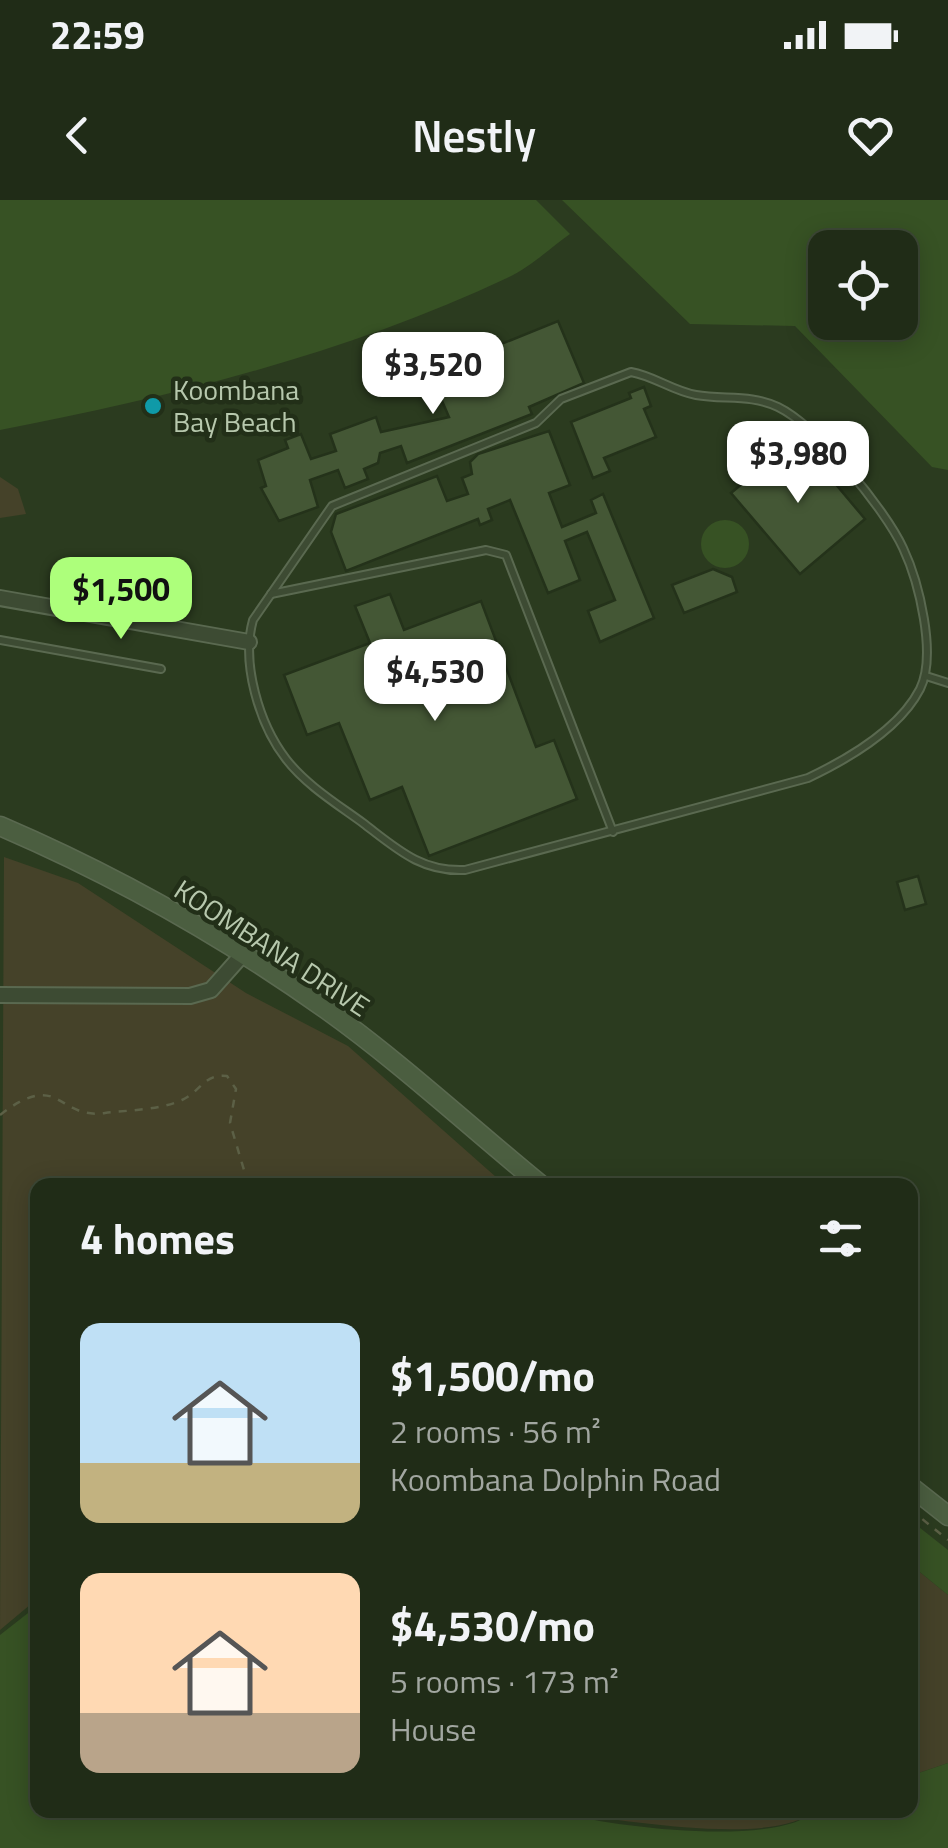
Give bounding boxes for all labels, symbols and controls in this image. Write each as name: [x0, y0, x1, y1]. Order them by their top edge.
text: 22:59: [50, 6, 145, 64]
text: Nestly: [412, 101, 536, 169]
icon: back: [50, 108, 105, 163]
icon: heart: [843, 108, 898, 163]
map controls: [808, 230, 918, 340]
button: locate: [808, 230, 918, 340]
pin: $3,520: [352, 332, 514, 417]
text: $3,520: [384, 340, 482, 388]
place label: Koombana Bay Beach: [173, 368, 299, 443]
marker: Koombana Bay Beach: [142, 395, 164, 417]
pin: $3,980: [717, 421, 879, 506]
text: $3,980: [749, 429, 847, 477]
pin: $1,500: [40, 557, 202, 642]
text: $1,500: [72, 565, 170, 613]
pin: $4,530: [354, 639, 516, 724]
text: $4,530: [386, 647, 484, 695]
street label: KOOMBANA DRIVE: [166, 868, 378, 1027]
text: 4 homes: [80, 1206, 235, 1270]
icon: filters: [813, 1211, 868, 1266]
text: $1,500/mo: [390, 1343, 595, 1407]
icon: home: [160, 1363, 280, 1483]
text: 2 rooms · 56 m²: [390, 1407, 601, 1455]
text: Koombana Dolphin Road: [390, 1455, 721, 1503]
text: $4,530/mo: [390, 1593, 595, 1657]
icon: home: [160, 1613, 280, 1733]
text: 5 rooms · 173 m²: [390, 1657, 619, 1705]
text: House: [390, 1705, 476, 1753]

